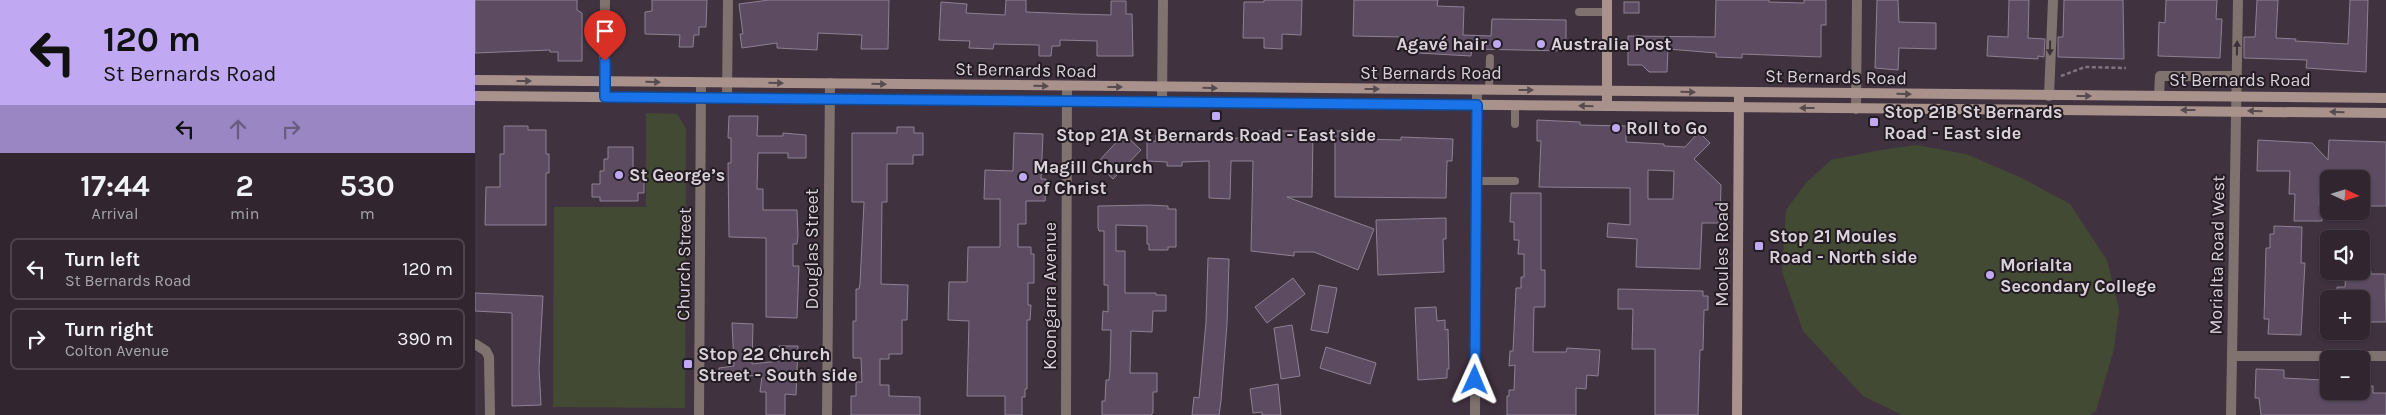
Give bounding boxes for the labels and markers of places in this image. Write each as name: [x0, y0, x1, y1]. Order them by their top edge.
pin: [584, 10, 626, 61]
place label: Agavé hair: [1397, 33, 1487, 55]
place label: Australia Post: [1551, 33, 1671, 55]
marker: Agavé hair: [1491, 38, 1503, 50]
marker: Australia Post: [1535, 38, 1547, 50]
place label: Stop 21B St Bernards Road - East side: [1884, 101, 2063, 144]
marker: Stop 21A St Bernards Road - East side: [1210, 110, 1222, 122]
marker: Stop 21B St Bernards Road - East side: [1868, 116, 1880, 128]
place label: Roll to Go: [1626, 117, 1708, 139]
marker: Roll to Go: [1610, 122, 1622, 134]
place label: Stop 21A St Bernards Road - East side: [1056, 124, 1376, 146]
place label: Magill Church of Christ: [1033, 156, 1153, 199]
place label: St George’s: [629, 164, 725, 186]
marker: St George’s: [613, 169, 625, 181]
marker: Magill Church of Christ: [1017, 171, 1029, 183]
place label: Stop 21 Moules Road - North side: [1769, 225, 1917, 268]
marker: Stop 21 Moules Road - North side: [1753, 240, 1765, 252]
place label: Morialta Secondary College: [2000, 254, 2156, 297]
marker: Morialta Secondary College: [1984, 269, 1996, 281]
place label: Stop 22 Church Street - South side: [698, 343, 857, 386]
marker: Stop 22 Church Street - South side: [682, 358, 694, 370]

